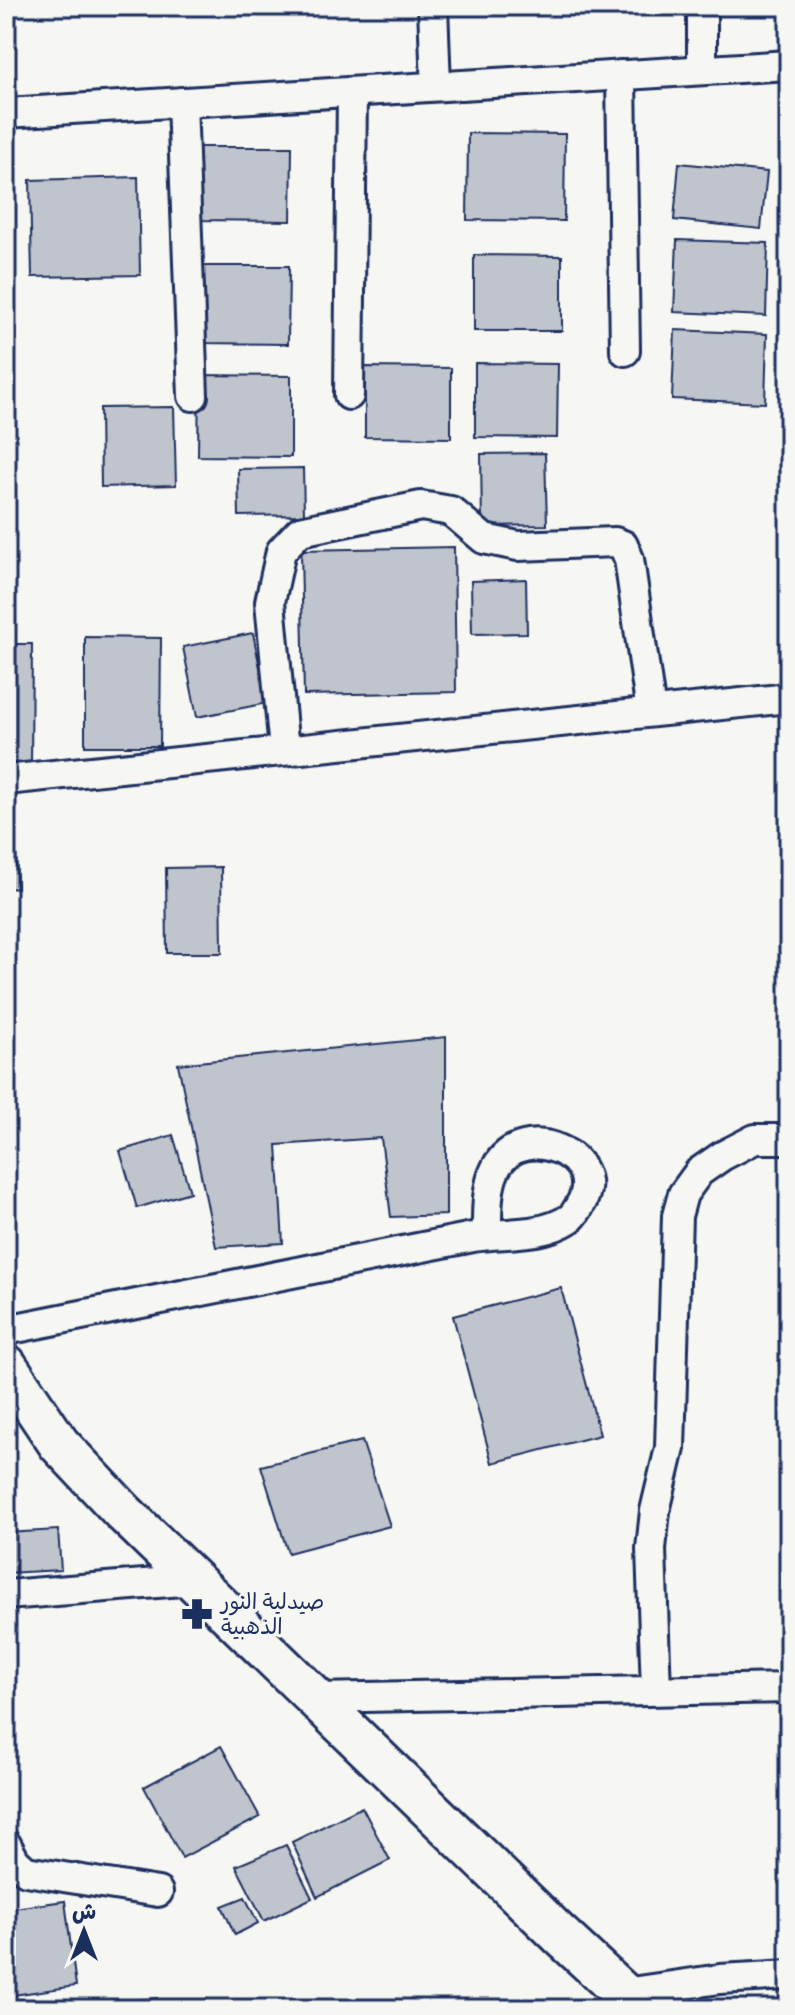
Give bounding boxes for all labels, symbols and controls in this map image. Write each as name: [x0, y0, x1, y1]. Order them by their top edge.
place label: صيدلية النور الذهبية: [219, 1587, 324, 1640]
pharmacy icon: صيدلية النور الذهبية: [180, 1597, 214, 1631]
north arrow: [44, 1891, 124, 1971]
text: ش: [72, 1897, 96, 1925]

